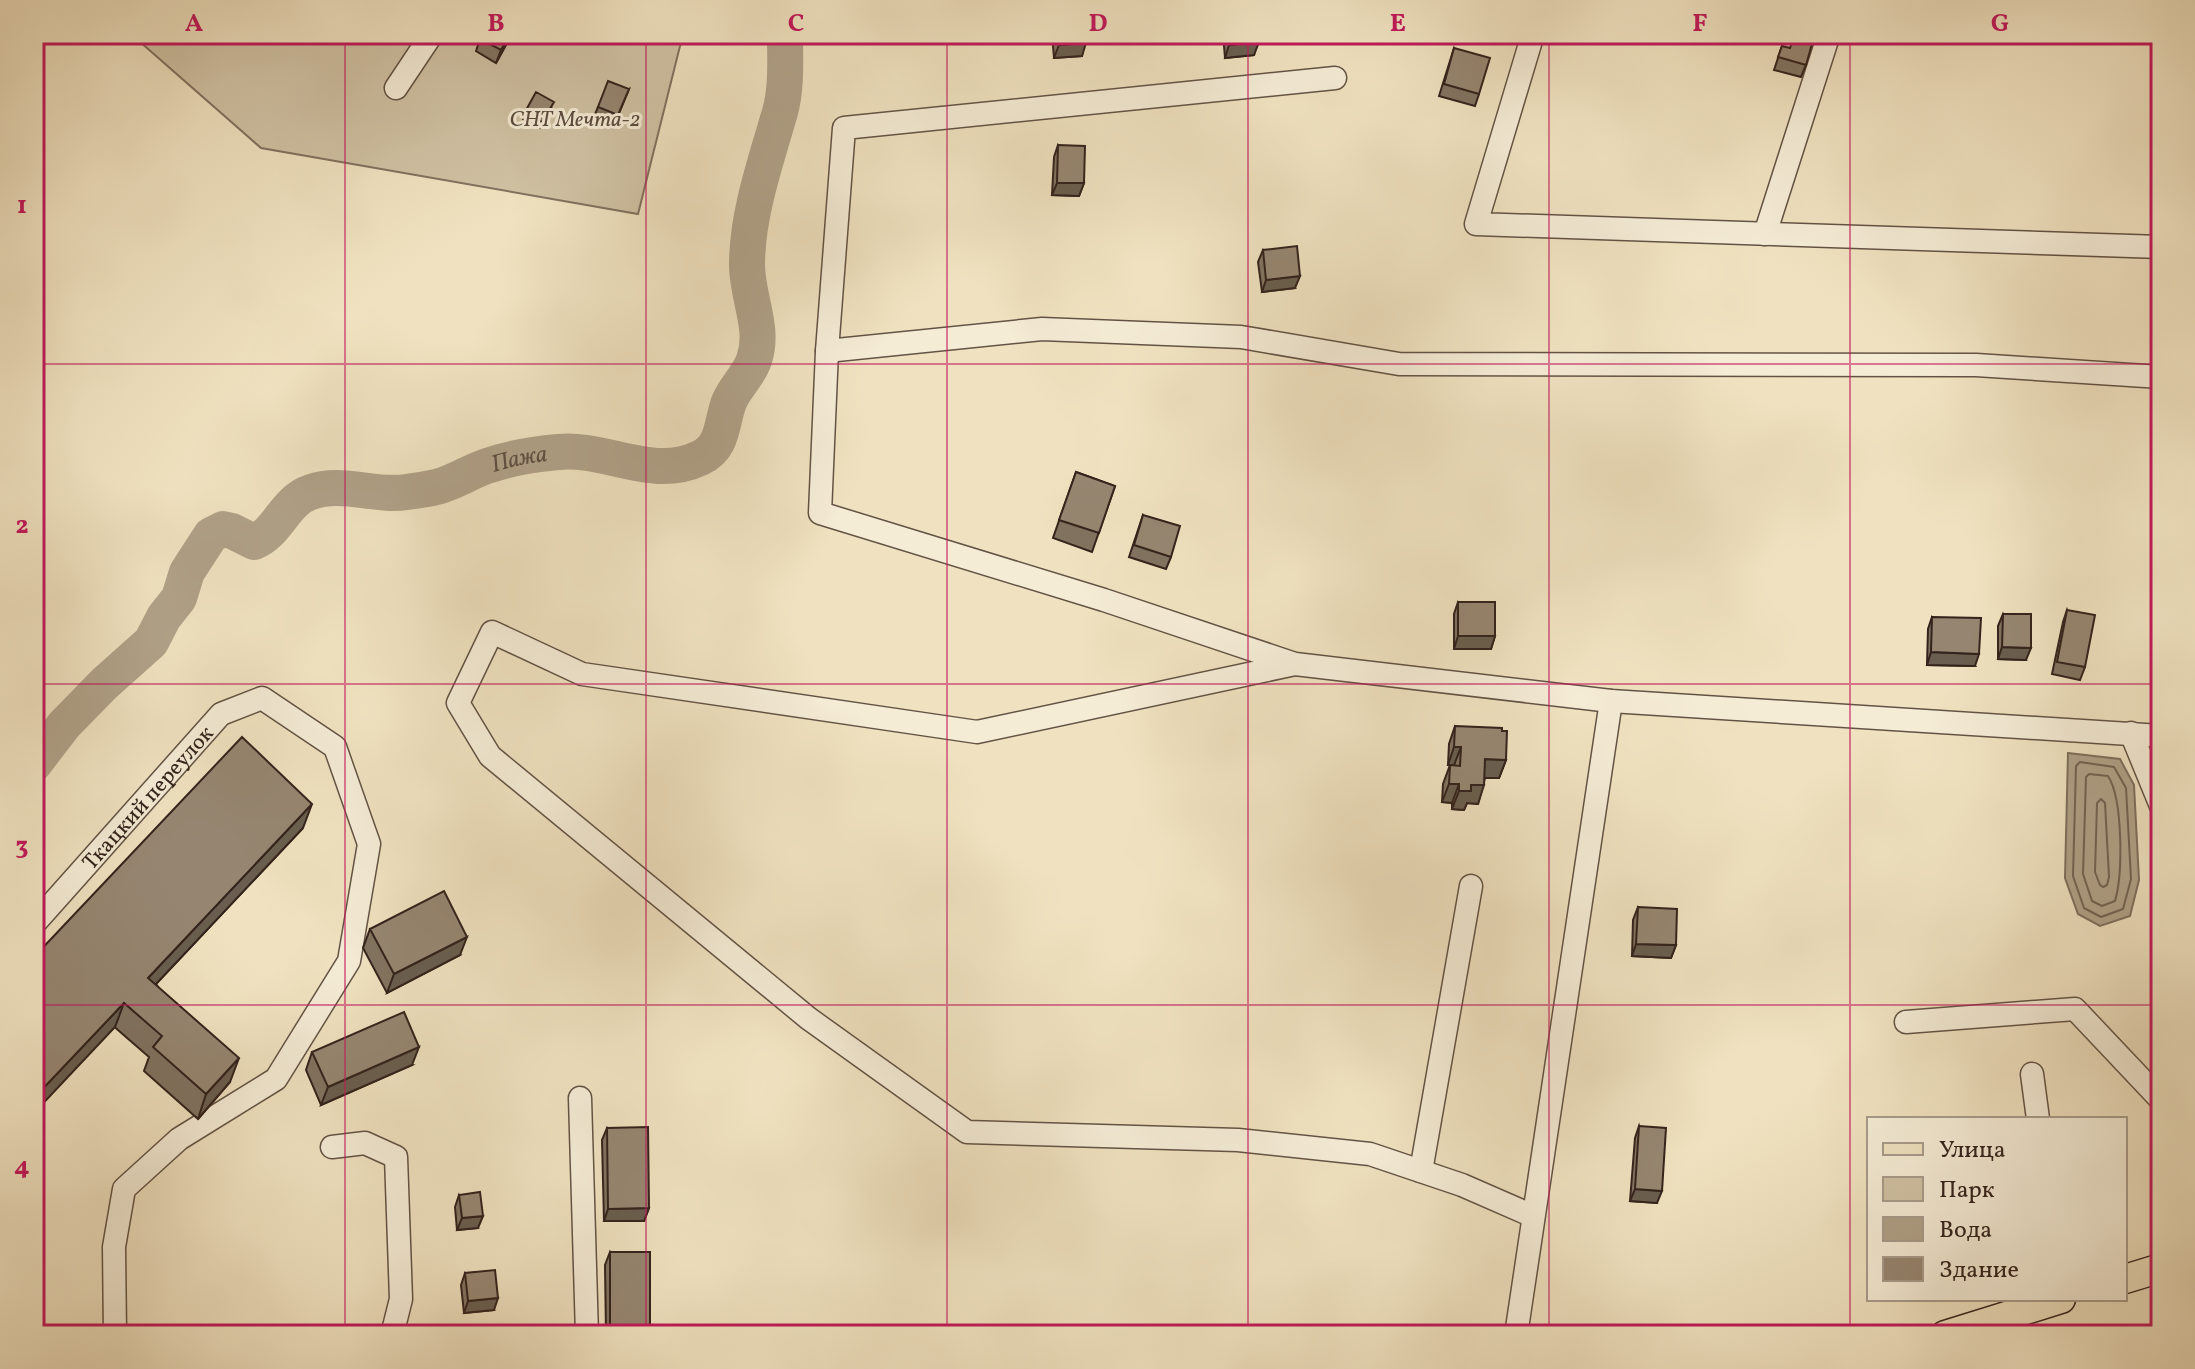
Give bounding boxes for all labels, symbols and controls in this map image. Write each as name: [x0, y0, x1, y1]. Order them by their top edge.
text: A: [185, 6, 204, 42]
text: B: [487, 6, 505, 42]
text: C: [788, 6, 804, 42]
text: D: [1088, 6, 1108, 42]
text: E: [1390, 6, 1406, 42]
text: F: [1692, 6, 1708, 42]
text: G: [1991, 6, 2009, 42]
park label: СНТ Мечта-2: [510, 105, 640, 136]
text: 1: [17, 188, 27, 224]
water label: Пажа: [488, 438, 550, 483]
text: 2: [15, 508, 29, 544]
street label: Ткацкий переулок: [76, 719, 222, 878]
text: 3: [15, 829, 29, 865]
legend: [1867, 1117, 2127, 1301]
text: Улица: [1939, 1134, 2006, 1168]
text: 4: [14, 1149, 30, 1185]
text: Парк: [1939, 1174, 1995, 1208]
text: Вода: [1939, 1214, 1992, 1248]
text: Здание: [1939, 1254, 2019, 1288]

